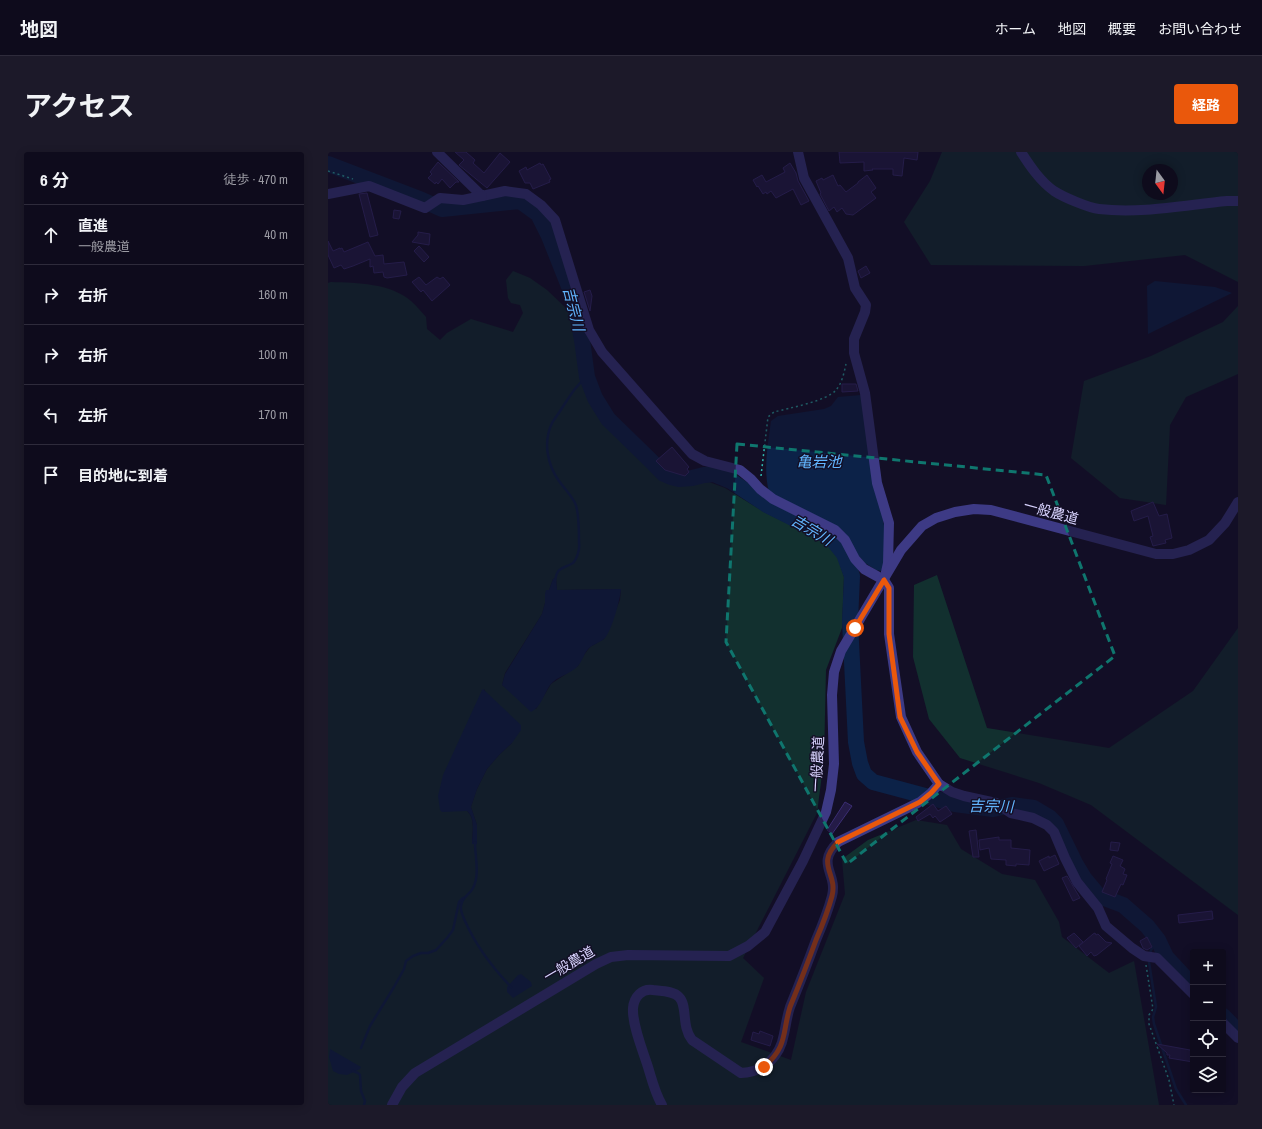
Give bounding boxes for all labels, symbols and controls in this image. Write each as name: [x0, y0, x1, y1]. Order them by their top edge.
text: 地図: [20, 16, 58, 42]
text: ホーム: [994, 20, 1036, 38]
text: 地図: [1058, 20, 1086, 38]
text: 概要: [1108, 20, 1136, 38]
text: お問い合わせ: [1158, 20, 1242, 38]
button: 経路: [1174, 84, 1238, 124]
text: アクセス: [24, 87, 135, 125]
north arrow: [1142, 164, 1178, 200]
text: 6 分: [40, 168, 69, 191]
text: 徒歩 · 470 m: [223, 171, 288, 188]
text: 直進: [78, 215, 108, 236]
icon: ahead: [40, 224, 62, 246]
text: 40 m: [264, 226, 288, 243]
text: 一般農道: [78, 238, 130, 255]
icon: right: [40, 284, 62, 306]
text: 右折: [78, 285, 108, 306]
water label: 吉宗川: [558, 285, 590, 335]
text: 160 m: [258, 286, 288, 303]
icon: right: [40, 344, 62, 366]
text: 右折: [78, 345, 108, 366]
text: 100 m: [258, 346, 288, 363]
icon: left: [40, 404, 62, 426]
text: 左折: [78, 405, 108, 426]
text: 170 m: [258, 406, 288, 423]
water label: 亀岩池: [796, 451, 843, 472]
icon: arrive: [40, 464, 62, 486]
text: 目的地に到着: [78, 465, 168, 486]
street label: 一般農道: [1022, 496, 1080, 528]
water label: 吉宗川: [787, 509, 838, 552]
route start: [846, 619, 864, 637]
street label: 一般農道: [807, 736, 827, 792]
water label: 吉宗川: [968, 795, 1016, 817]
street label: 一般農道: [540, 942, 598, 986]
map controls: [1190, 949, 1226, 1093]
button: +: [1190, 949, 1226, 985]
button: −: [1190, 985, 1226, 1021]
button: locate: [1190, 1021, 1226, 1057]
button: layers: [1190, 1057, 1226, 1093]
route end: [755, 1058, 773, 1076]

